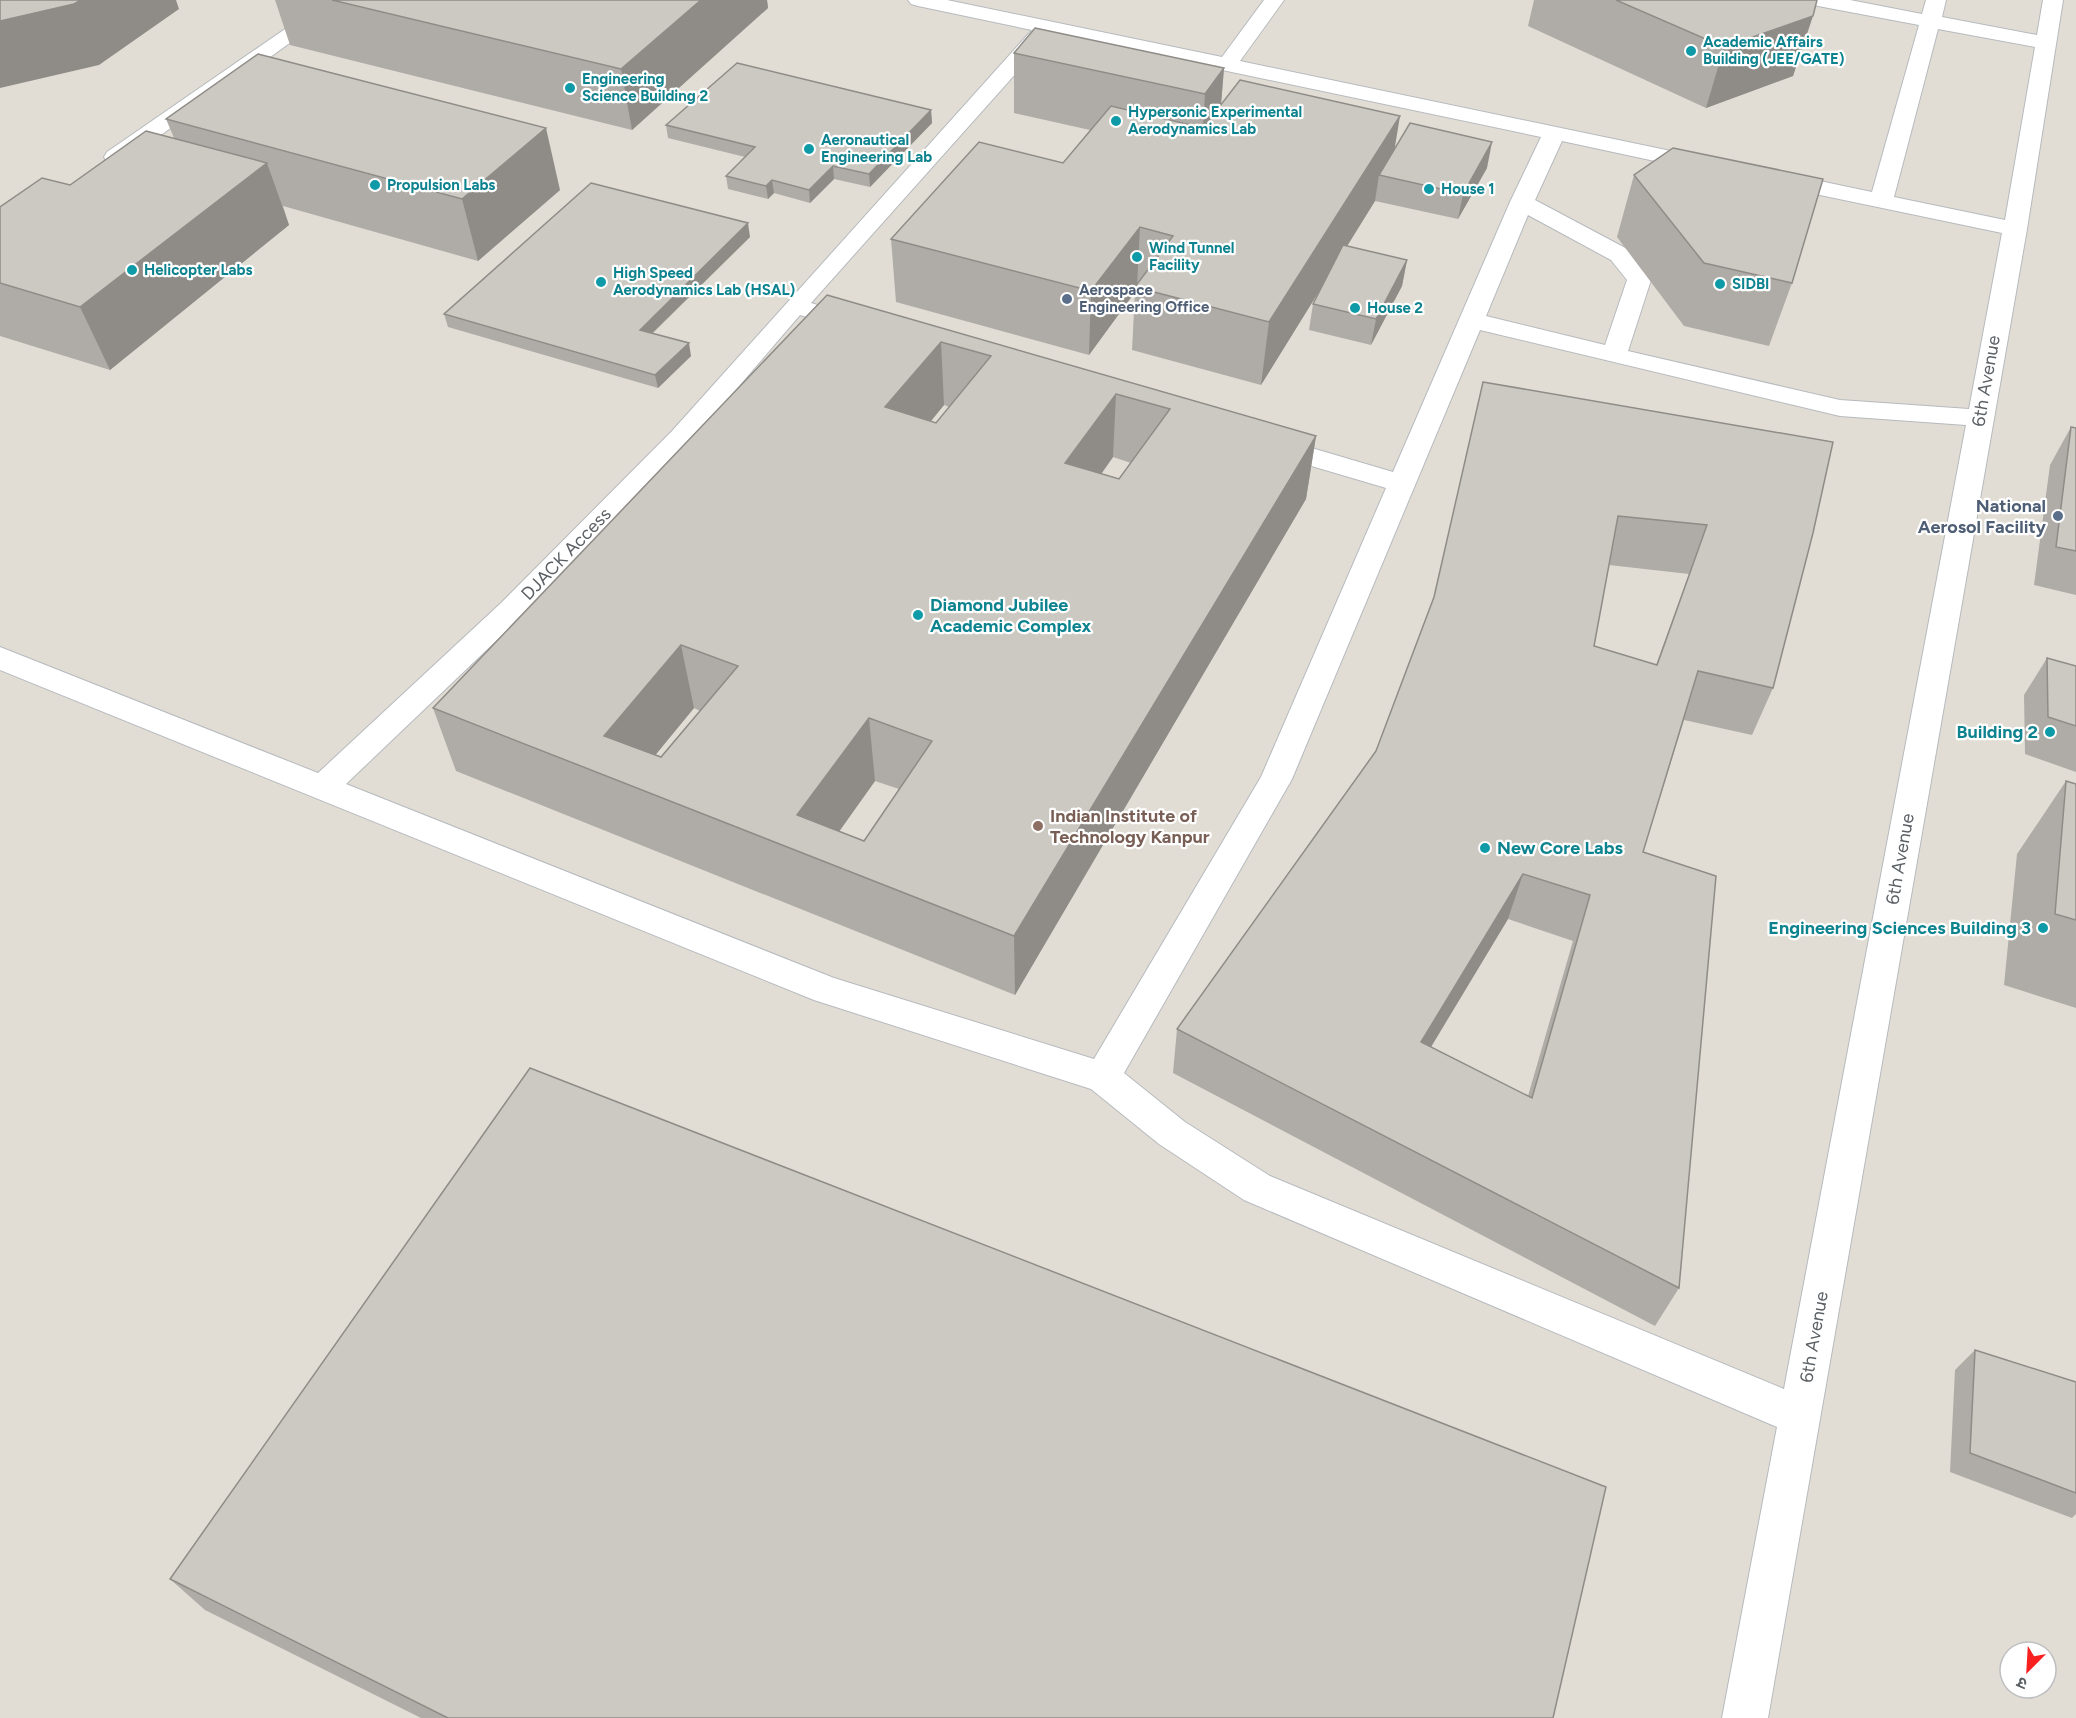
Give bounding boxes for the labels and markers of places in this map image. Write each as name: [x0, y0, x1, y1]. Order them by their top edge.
place label: Academic Affairs Building (JEE/GATE): [1703, 33, 1845, 68]
marker: Academic Affairs Building (JEE/GATE): [1684, 44, 1698, 58]
place label: Engineering Science Building 2: [582, 70, 708, 105]
marker: Engineering Science Building 2: [563, 81, 577, 95]
place label: Hypersonic Experimental Aerodynamics Lab: [1128, 103, 1302, 138]
marker: Hypersonic Experimental Aerodynamics Lab: [1109, 114, 1123, 128]
place label: Aeronautical Engineering Lab: [821, 131, 932, 166]
marker: Aeronautical Engineering Lab: [802, 142, 816, 156]
place label: Propulsion Labs: [387, 176, 495, 194]
marker: Propulsion Labs: [368, 178, 382, 192]
place label: House 1: [1441, 180, 1495, 198]
marker: House 1: [1422, 182, 1436, 196]
place label: Wind Tunnel Facility: [1149, 239, 1234, 274]
marker: Wind Tunnel Facility: [1130, 250, 1144, 264]
place label: Helicopter Labs: [144, 261, 253, 279]
marker: Helicopter Labs: [125, 263, 139, 277]
place label: High Speed Aerodynamics Lab (HSAL): [613, 264, 796, 299]
marker: High Speed Aerodynamics Lab (HSAL): [594, 275, 608, 289]
place label: SIDBI: [1732, 275, 1769, 293]
marker: SIDBI: [1713, 277, 1727, 291]
place label: Aerospace Engineering Office: [1079, 281, 1210, 316]
marker: Aerospace Engineering Office: [1060, 292, 1074, 306]
place label: House 2: [1367, 299, 1423, 317]
marker: House 2: [1348, 301, 1362, 315]
place label: National Aerosol Facility: [1918, 495, 2047, 538]
marker: National Aerosol Facility: [2051, 509, 2065, 523]
place label: Diamond Jubilee Academic Complex: [930, 594, 1091, 637]
marker: Diamond Jubilee Academic Complex: [911, 608, 925, 622]
place label: Building 2: [1956, 721, 2038, 743]
marker: Building 2: [2043, 725, 2057, 739]
place label: Indian Institute of Technology Kanpur: [1050, 805, 1210, 848]
marker: Indian Institute of Technology Kanpur: [1031, 819, 1045, 833]
place label: New Core Labs: [1497, 837, 1623, 859]
marker: New Core Labs: [1478, 841, 1492, 855]
place label: Engineering Sciences Building 3: [1768, 917, 2031, 939]
marker: Engineering Sciences Building 3: [2036, 921, 2050, 935]

